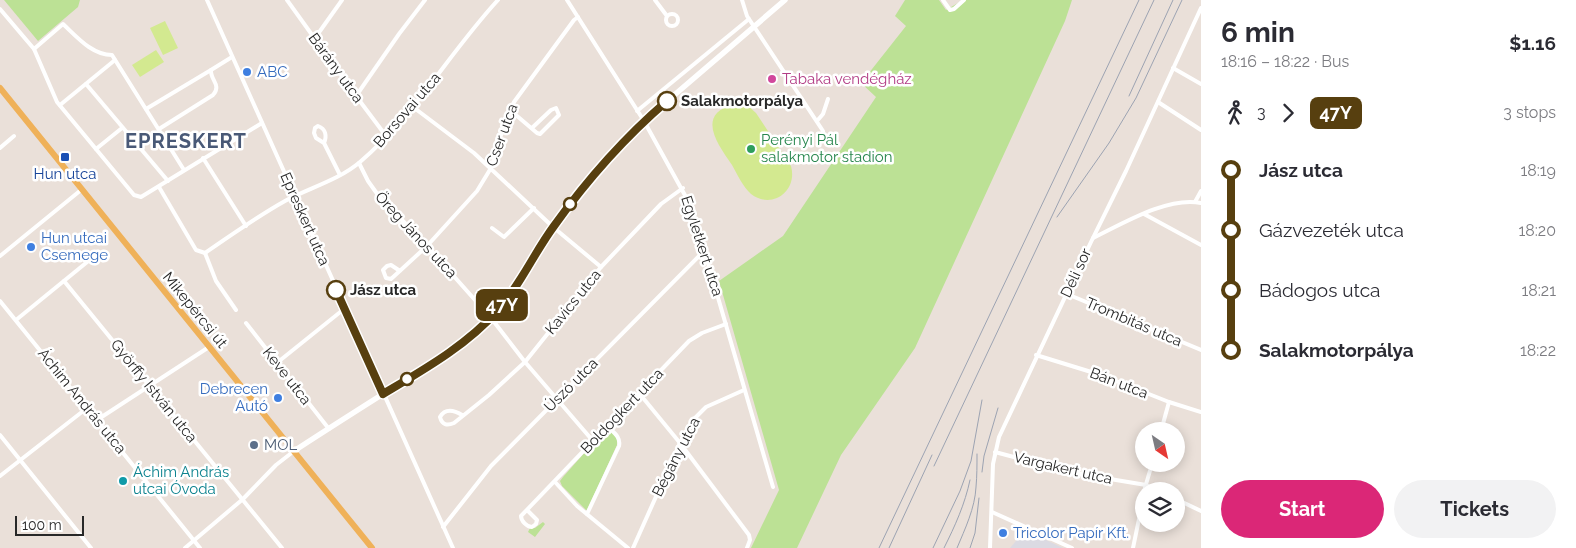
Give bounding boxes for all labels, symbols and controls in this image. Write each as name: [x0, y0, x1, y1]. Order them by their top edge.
text: 6 min: [1221, 16, 1295, 49]
street label: Bárány utca: [305, 30, 367, 106]
text: $1.16: [1509, 32, 1556, 54]
text: 18:16 – 18:22 · Bus: [1221, 52, 1349, 71]
place label: ABC: [257, 63, 287, 81]
marker: ABC: [241, 66, 253, 78]
street label: Borsovai utca: [370, 69, 444, 151]
place label: Tabaka vendégház: [782, 70, 912, 88]
marker: Tabaka vendégház: [766, 73, 778, 85]
marker: Salakmotorpálya: [657, 91, 677, 111]
place label: Salakmotorpálya: [681, 92, 804, 110]
icon: walk: [1221, 99, 1249, 127]
icon: forward: [1274, 99, 1302, 127]
street label: Cser utca: [482, 101, 522, 169]
text: 47Y: [1320, 102, 1352, 123]
text: 3: [1257, 103, 1266, 122]
text: 3 stops: [1503, 103, 1556, 122]
district label: EPRESKERT: [125, 129, 247, 153]
place label: Perényi Pál salakmotor stadion: [761, 131, 893, 166]
marker: Perényi Pál salakmotor stadion: [745, 143, 757, 155]
marker: Hun utca: [59, 151, 71, 163]
text: Jász utca: [1259, 159, 1343, 181]
text: 18:19: [1520, 161, 1556, 180]
place label: Hun utca: [34, 165, 96, 183]
street label: Epreskert utca: [276, 170, 334, 268]
street label: Öreg János utca: [371, 187, 461, 282]
street label: Egyletkert utca: [677, 193, 727, 299]
unlabelled marker: [563, 197, 577, 211]
text: Gázvezeték utca: [1259, 219, 1404, 241]
text: 18:20: [1519, 221, 1556, 240]
place label: Hun utcai Csemege: [41, 229, 108, 264]
marker: Hun utcai Csemege: [25, 241, 37, 253]
street label: Déli sor: [1057, 245, 1095, 300]
street label: Kavics utca: [541, 266, 605, 338]
street label: Mikepércsi út: [159, 268, 231, 352]
text: Bádogos utca: [1259, 279, 1380, 301]
marker: Jász utca: [326, 280, 346, 300]
place label: Jász utca: [350, 281, 417, 299]
text: 18:21: [1521, 281, 1556, 300]
line badge: 47Y: [473, 289, 531, 321]
text: 47Y: [486, 294, 518, 315]
street label: Trombitás utca: [1083, 294, 1185, 350]
street label: Györffy István utca: [107, 336, 201, 446]
text: Salakmotorpálya: [1259, 339, 1414, 361]
text: 18:22: [1520, 341, 1556, 360]
street label: Keve utca: [259, 344, 315, 408]
street label: Áchim András utca: [34, 345, 130, 457]
street label: Úszó utca: [540, 354, 602, 416]
street label: Bán utca: [1087, 364, 1151, 402]
street label: Boldogkert utca: [577, 365, 667, 457]
unlabelled marker: [400, 372, 414, 386]
place label: Debrecen Autó: [200, 380, 268, 415]
marker: Debrecen Autó: [272, 392, 284, 404]
street label: Bégány utca: [648, 414, 704, 500]
north arrow: [1135, 422, 1185, 472]
map controls: [1135, 422, 1185, 532]
place label: MOL: [264, 436, 297, 454]
marker: MOL: [248, 439, 260, 451]
street label: Vargakert utca: [1012, 448, 1114, 488]
place label: Áchim András utcai Óvoda: [133, 463, 229, 498]
marker: Áchim András utcai Óvoda: [117, 475, 129, 487]
button: Start: [1221, 480, 1384, 538]
button: Tickets: [1394, 480, 1556, 538]
button: layers: [1135, 482, 1185, 532]
scale bar: [15, 513, 84, 536]
text: 100 m: [22, 517, 62, 533]
place label: Tricolor Papír Kft.: [1013, 524, 1129, 542]
marker: Tricolor Papír Kft.: [997, 527, 1009, 539]

